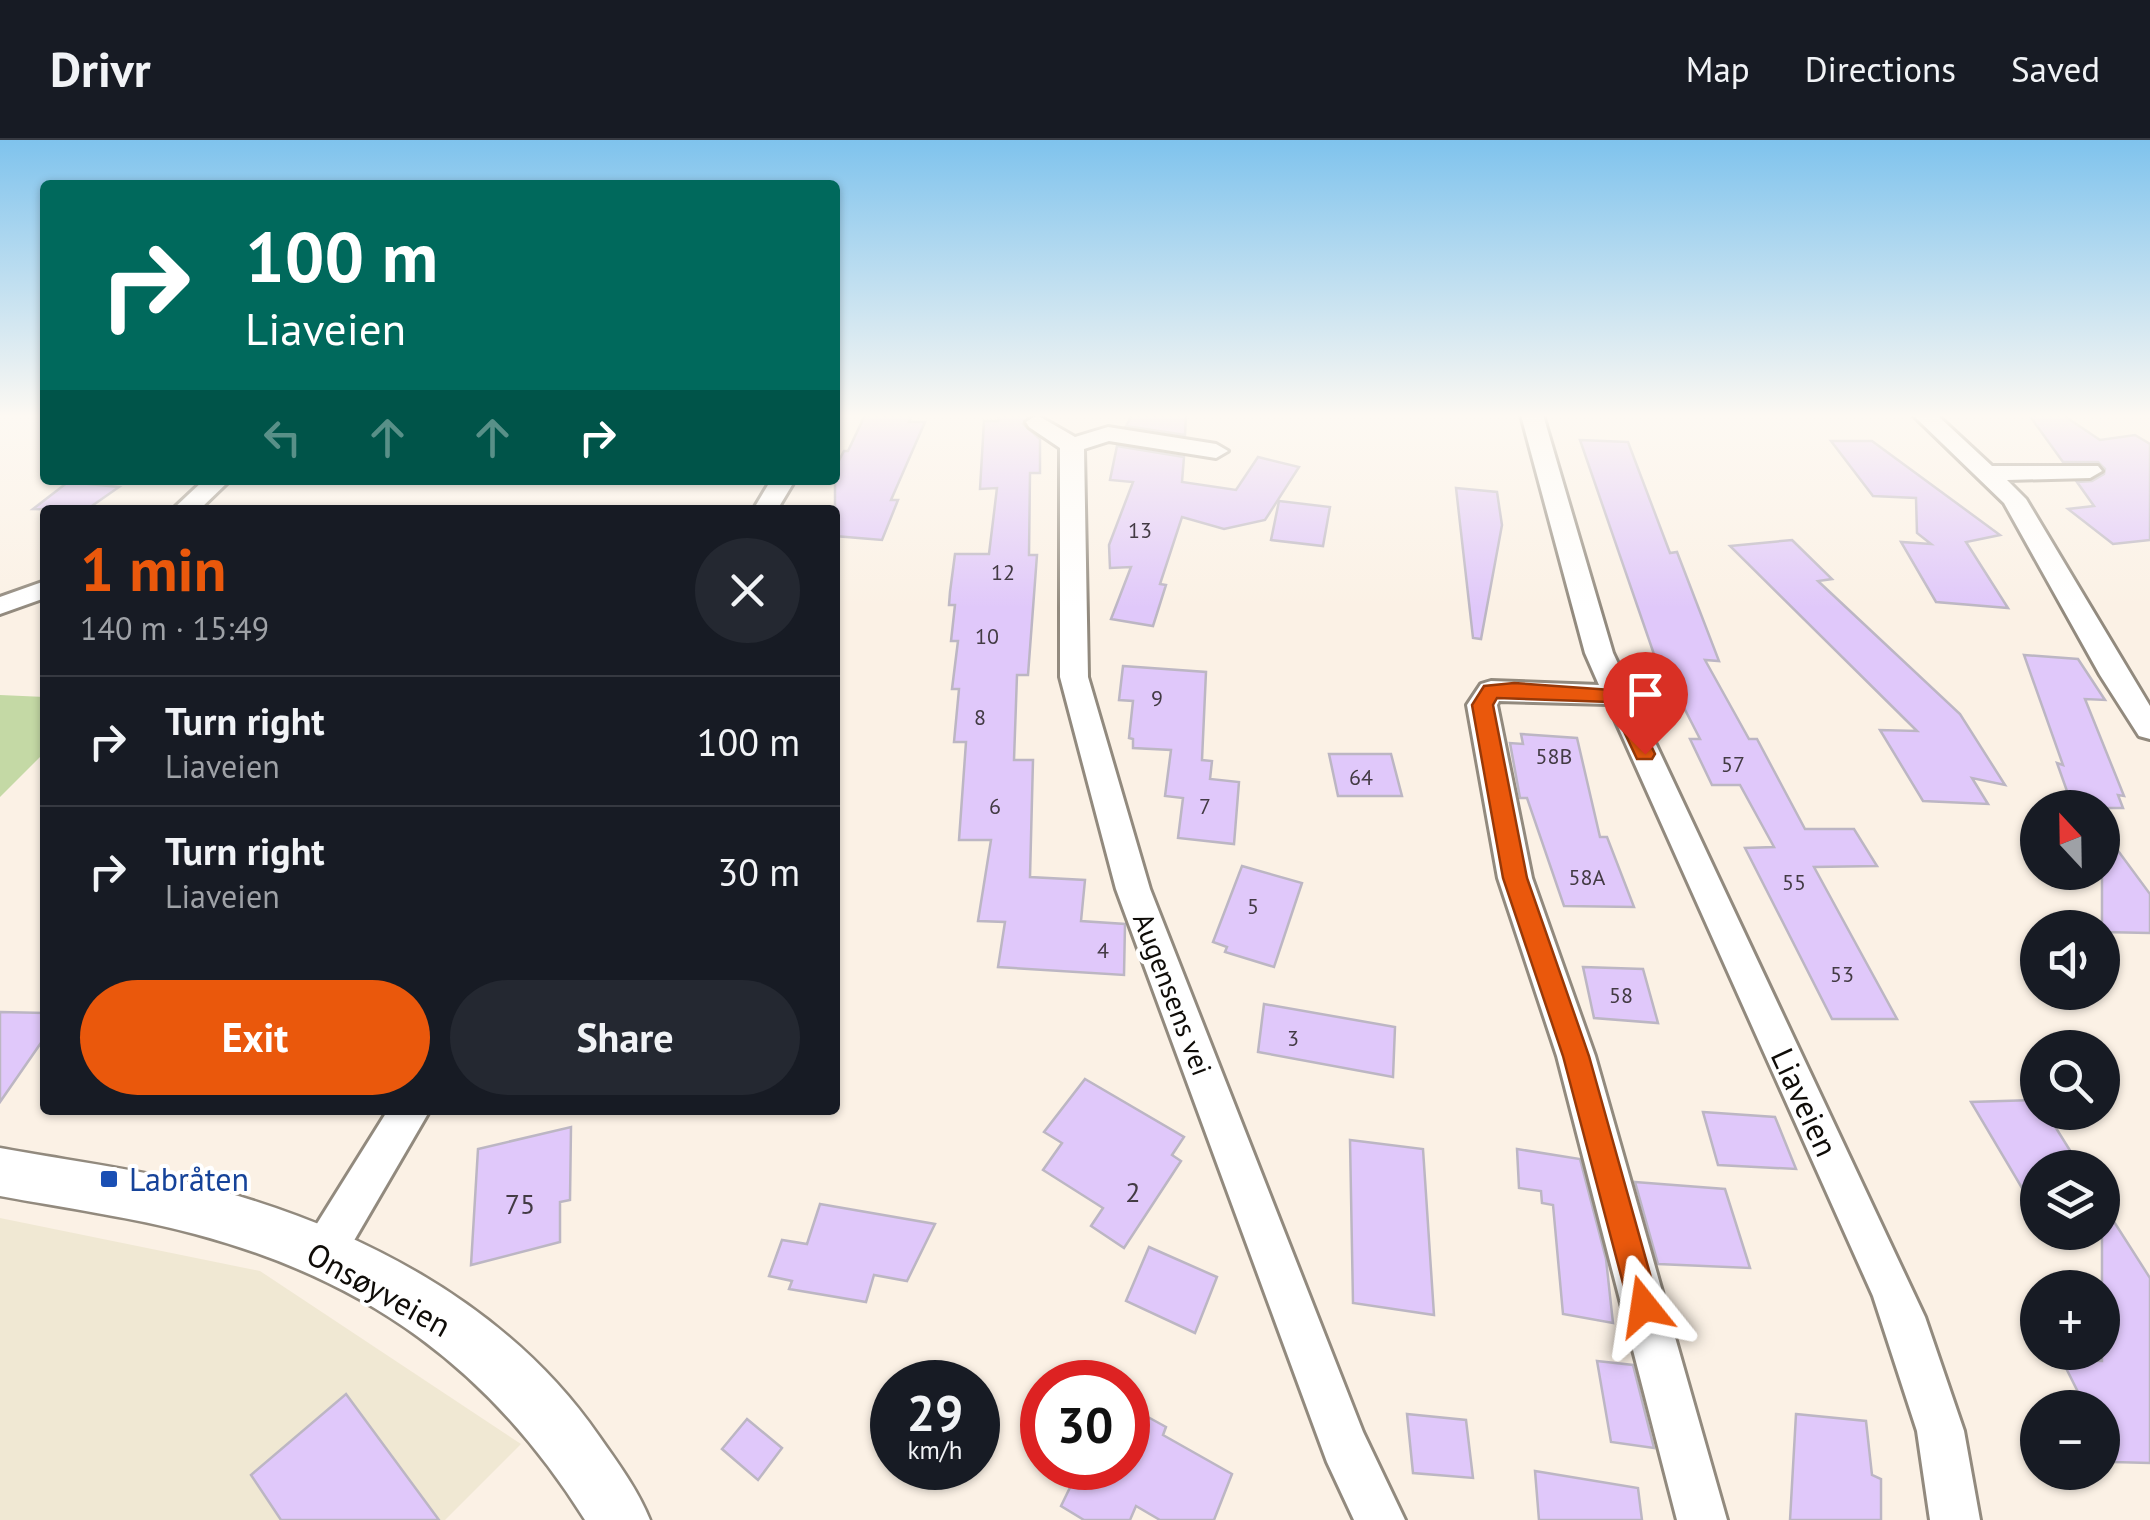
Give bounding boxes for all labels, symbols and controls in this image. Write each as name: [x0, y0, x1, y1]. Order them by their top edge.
text: Drivr: [50, 38, 151, 100]
text: Map: [1686, 46, 1750, 92]
text: Directions: [1805, 46, 1956, 92]
text: Saved: [2011, 46, 2100, 92]
text: 100 m: [245, 211, 438, 301]
icon: right: [80, 220, 210, 350]
text: Liaveien: [245, 299, 406, 357]
icon: left: [255, 410, 310, 465]
icon: ahead: [360, 410, 415, 465]
icon: ahead: [465, 410, 520, 465]
icon: right: [570, 410, 625, 465]
house number: 13: [1128, 516, 1152, 544]
text: 1 min: [80, 530, 226, 608]
button: close: [695, 538, 800, 643]
house number: 12: [991, 558, 1015, 586]
text: 140 m · 15:49: [80, 607, 269, 649]
house number: 10: [975, 622, 999, 650]
pin: [1603, 652, 1688, 755]
icon: arrive: [1618, 667, 1673, 722]
house number: 9: [1151, 684, 1163, 712]
text: Turn right: [165, 696, 325, 745]
house number: 8: [974, 703, 986, 731]
icon: right: [80, 714, 135, 769]
text: 100 m: [697, 717, 800, 766]
house number: 58B: [1536, 742, 1572, 770]
text: Liaveien: [165, 745, 280, 787]
house number: 57: [1721, 750, 1745, 778]
house number: 64: [1349, 763, 1373, 791]
north arrow: [2020, 790, 2120, 890]
map controls: [2020, 790, 2120, 1490]
house number: 6: [989, 792, 1001, 820]
house number: 7: [1199, 792, 1211, 820]
text: Turn right: [165, 826, 325, 875]
icon: right: [80, 844, 135, 899]
text: 30 m: [718, 847, 800, 896]
house number: 58A: [1569, 863, 1606, 891]
house number: 55: [1782, 868, 1806, 896]
text: Liaveien: [165, 875, 280, 917]
house number: 5: [1247, 892, 1259, 920]
street label: Augensens vei: [1125, 907, 1221, 1081]
button: sound: [2020, 910, 2120, 1010]
house number: 4: [1097, 936, 1109, 964]
house number: 53: [1830, 960, 1854, 988]
button: Exit: [80, 980, 430, 1095]
button: Share: [450, 980, 800, 1095]
house number: 58: [1609, 981, 1633, 1009]
house number: 3: [1287, 1024, 1299, 1052]
button: search: [2020, 1030, 2120, 1130]
street label: Liaveien: [1762, 1041, 1848, 1163]
button: layers: [2020, 1150, 2120, 1250]
place label: Labråten: [129, 1158, 249, 1200]
marker: Labråten: [98, 1168, 120, 1190]
house number: 2: [1125, 1173, 1141, 1210]
house number: 75: [505, 1185, 535, 1222]
street label: Onsøyveien: [300, 1232, 458, 1346]
position arrow: [1592, 1254, 1696, 1358]
button: +: [2020, 1270, 2120, 1370]
speed limit sign: 30: [1020, 1360, 1150, 1490]
text: 29: [907, 1380, 963, 1445]
button: −: [2020, 1390, 2120, 1490]
text: km/h: [908, 1434, 962, 1466]

